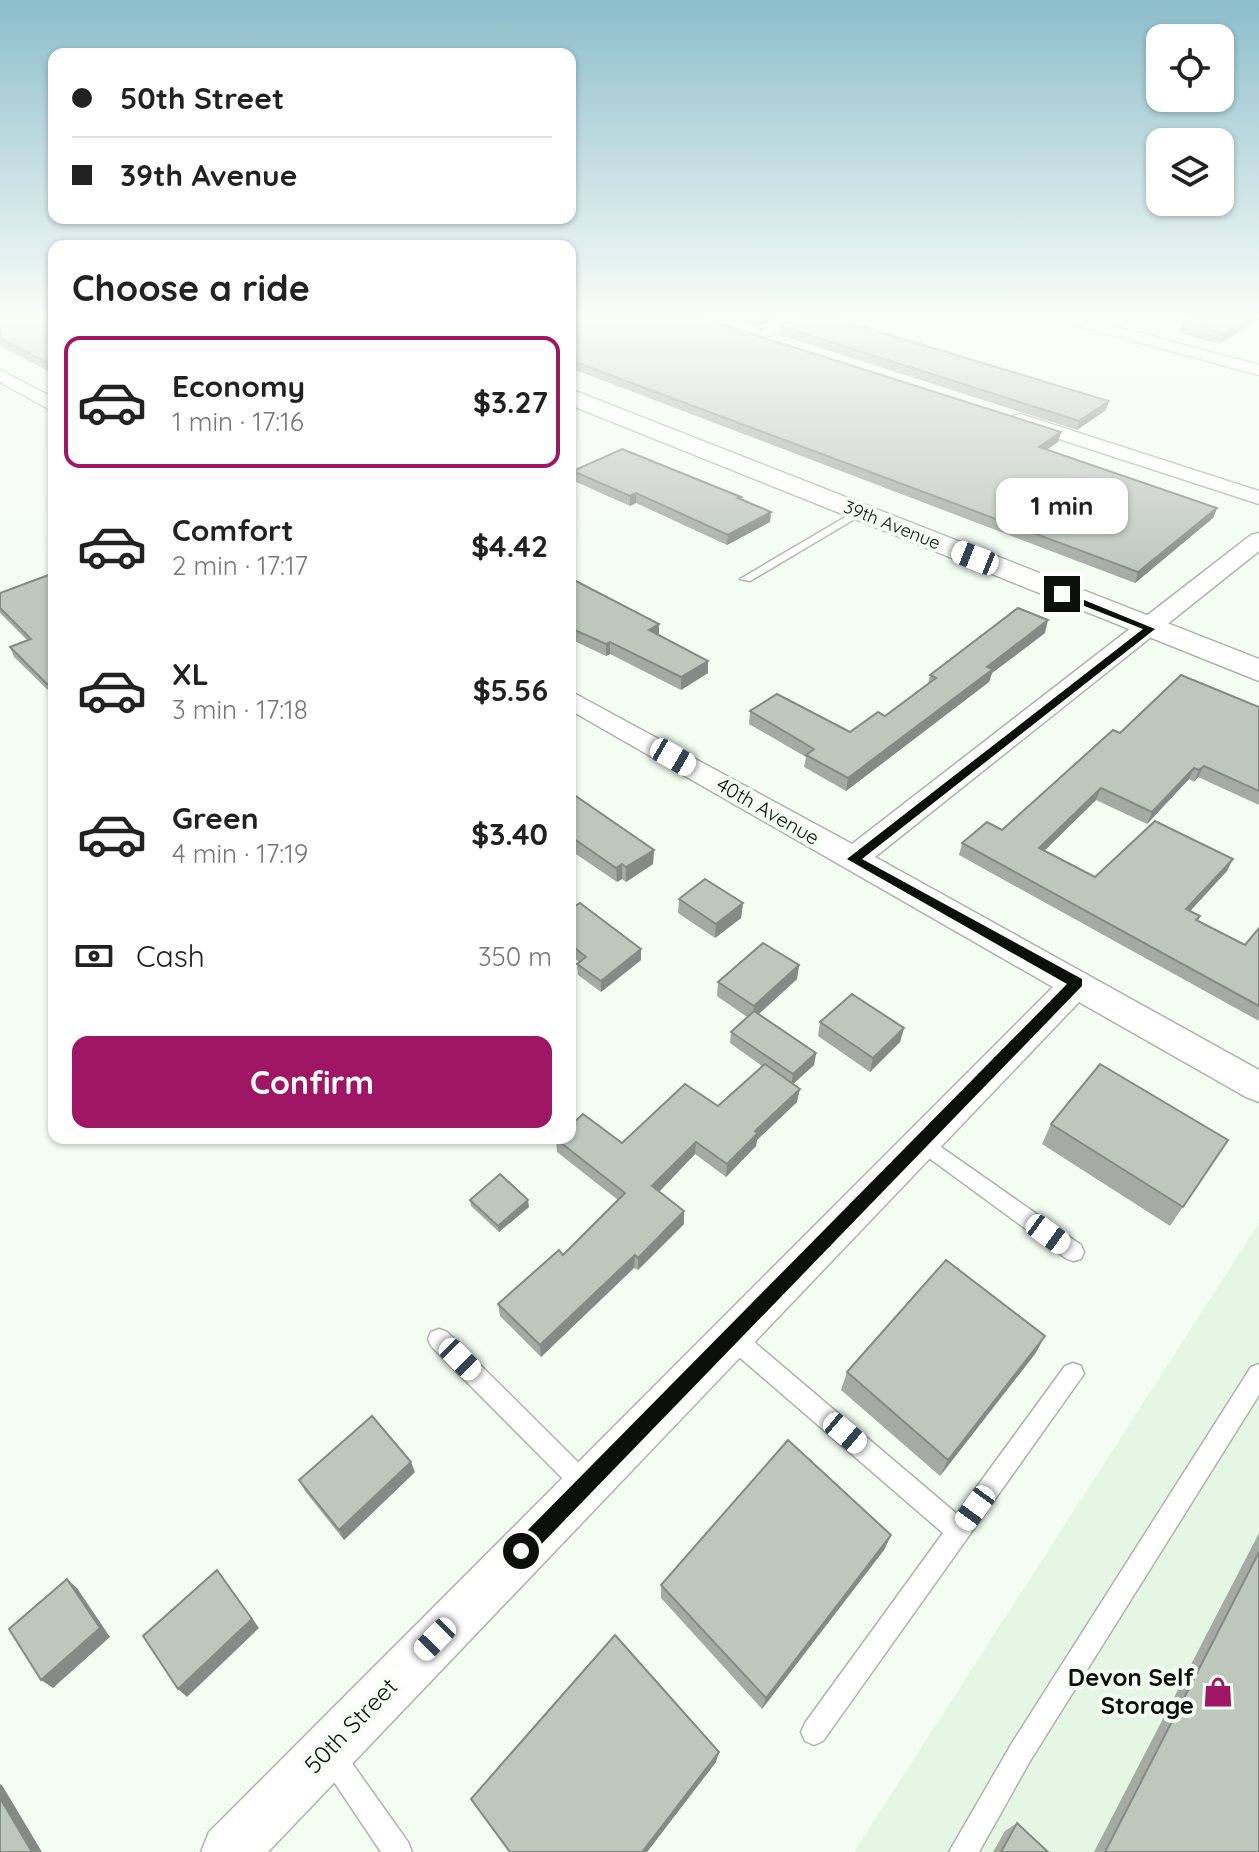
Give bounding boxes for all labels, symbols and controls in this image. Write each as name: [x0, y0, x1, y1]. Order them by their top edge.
map controls: [1146, 24, 1234, 216]
button: locate: [1146, 24, 1234, 112]
text: 50th Street: [120, 79, 284, 117]
button: layers: [1146, 128, 1234, 216]
text: 39th Avenue: [120, 156, 297, 194]
text: Choose a ride: [72, 265, 310, 310]
icon: car: [76, 366, 148, 438]
text: Economy: [172, 367, 305, 405]
text: $3.27: [473, 383, 548, 421]
text: 1 min · 17:16: [172, 405, 304, 438]
callout: 1 min: [996, 478, 1128, 534]
text: 1 min: [1031, 489, 1094, 522]
street label: 39th Avenue: [840, 495, 944, 554]
icon: car: [76, 510, 148, 582]
text: Comfort: [172, 511, 293, 549]
text: $4.42: [471, 527, 548, 565]
car: [948, 538, 1002, 578]
text: 2 min · 17:17: [172, 549, 308, 582]
route end: [1044, 576, 1080, 612]
icon: car: [76, 654, 148, 726]
text: XL: [172, 655, 209, 693]
text: $5.56: [473, 671, 548, 709]
text: 3 min · 17:18: [172, 693, 308, 726]
car: [646, 735, 700, 779]
street label: 40th Avenue: [712, 771, 824, 850]
icon: car: [76, 798, 148, 870]
text: Green: [172, 799, 259, 837]
text: $3.40: [471, 815, 548, 853]
text: 4 min · 17:19: [172, 837, 308, 870]
icon: cash: [72, 934, 116, 978]
text: Cash: [136, 937, 205, 975]
text: 350 m: [478, 940, 552, 973]
button: Confirm: [72, 1036, 552, 1128]
car: [1022, 1210, 1074, 1258]
car: [435, 1334, 485, 1384]
car: [819, 1408, 871, 1458]
car: [951, 1482, 999, 1534]
route start: [503, 1533, 539, 1569]
car: [410, 1613, 460, 1665]
place label: Devon Self Storage: [1068, 1662, 1195, 1720]
street label: 50th Street: [297, 1671, 403, 1779]
shop icon: Devon Self Storage: [1201, 1675, 1235, 1709]

